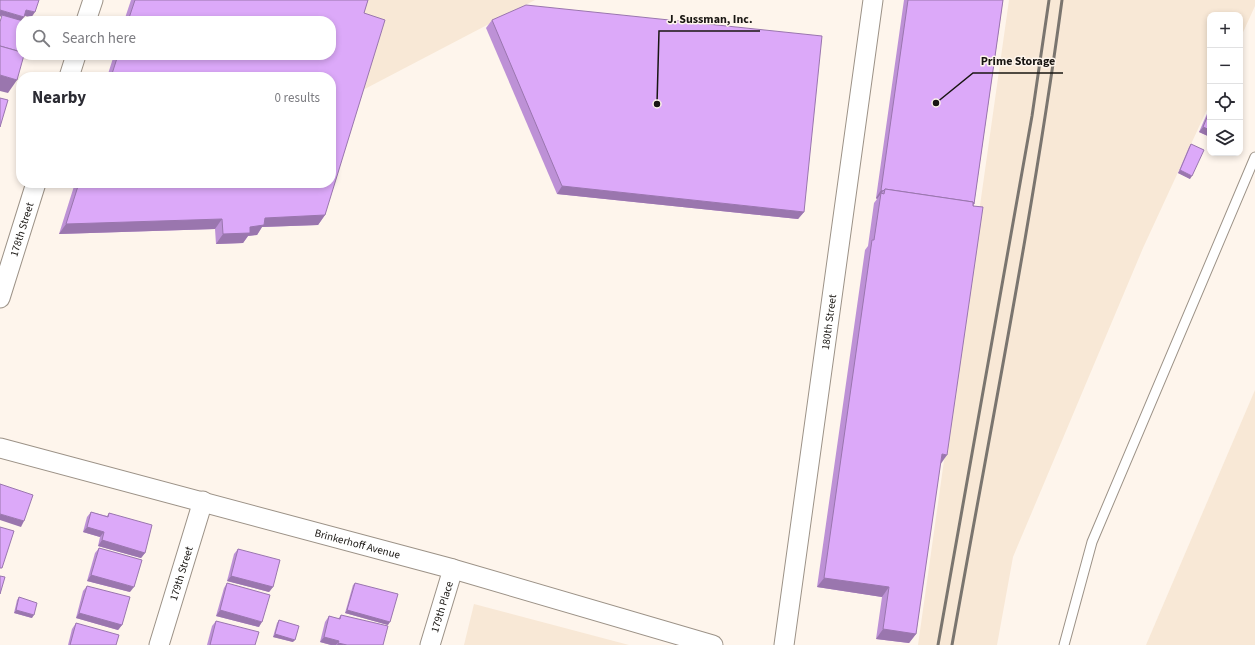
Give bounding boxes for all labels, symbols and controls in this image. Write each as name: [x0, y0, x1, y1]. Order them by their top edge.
callout: J. Sussman, Inc.: [659, 7, 760, 31]
text: J. Sussman, Inc.: [667, 11, 753, 28]
map controls: [1207, 12, 1243, 156]
button: +: [1207, 12, 1243, 48]
search box: [16, 16, 336, 60]
icon: search: [30, 27, 52, 49]
text: Search here: [62, 28, 136, 49]
button: −: [1207, 48, 1243, 84]
callout: Prime Storage: [973, 49, 1063, 73]
text: Prime Storage: [981, 53, 1055, 70]
button: locate: [1207, 84, 1243, 120]
text: Nearby: [32, 86, 86, 110]
text: 0 results: [275, 89, 320, 107]
button: layers: [1207, 120, 1243, 156]
street label: 178th Street: [6, 200, 37, 258]
street label: 180th Street: [817, 293, 840, 351]
street label: Brinkerhoff Avenue: [313, 525, 402, 562]
street label: 179th Street: [166, 544, 196, 602]
street label: 179th Place: [427, 579, 457, 634]

